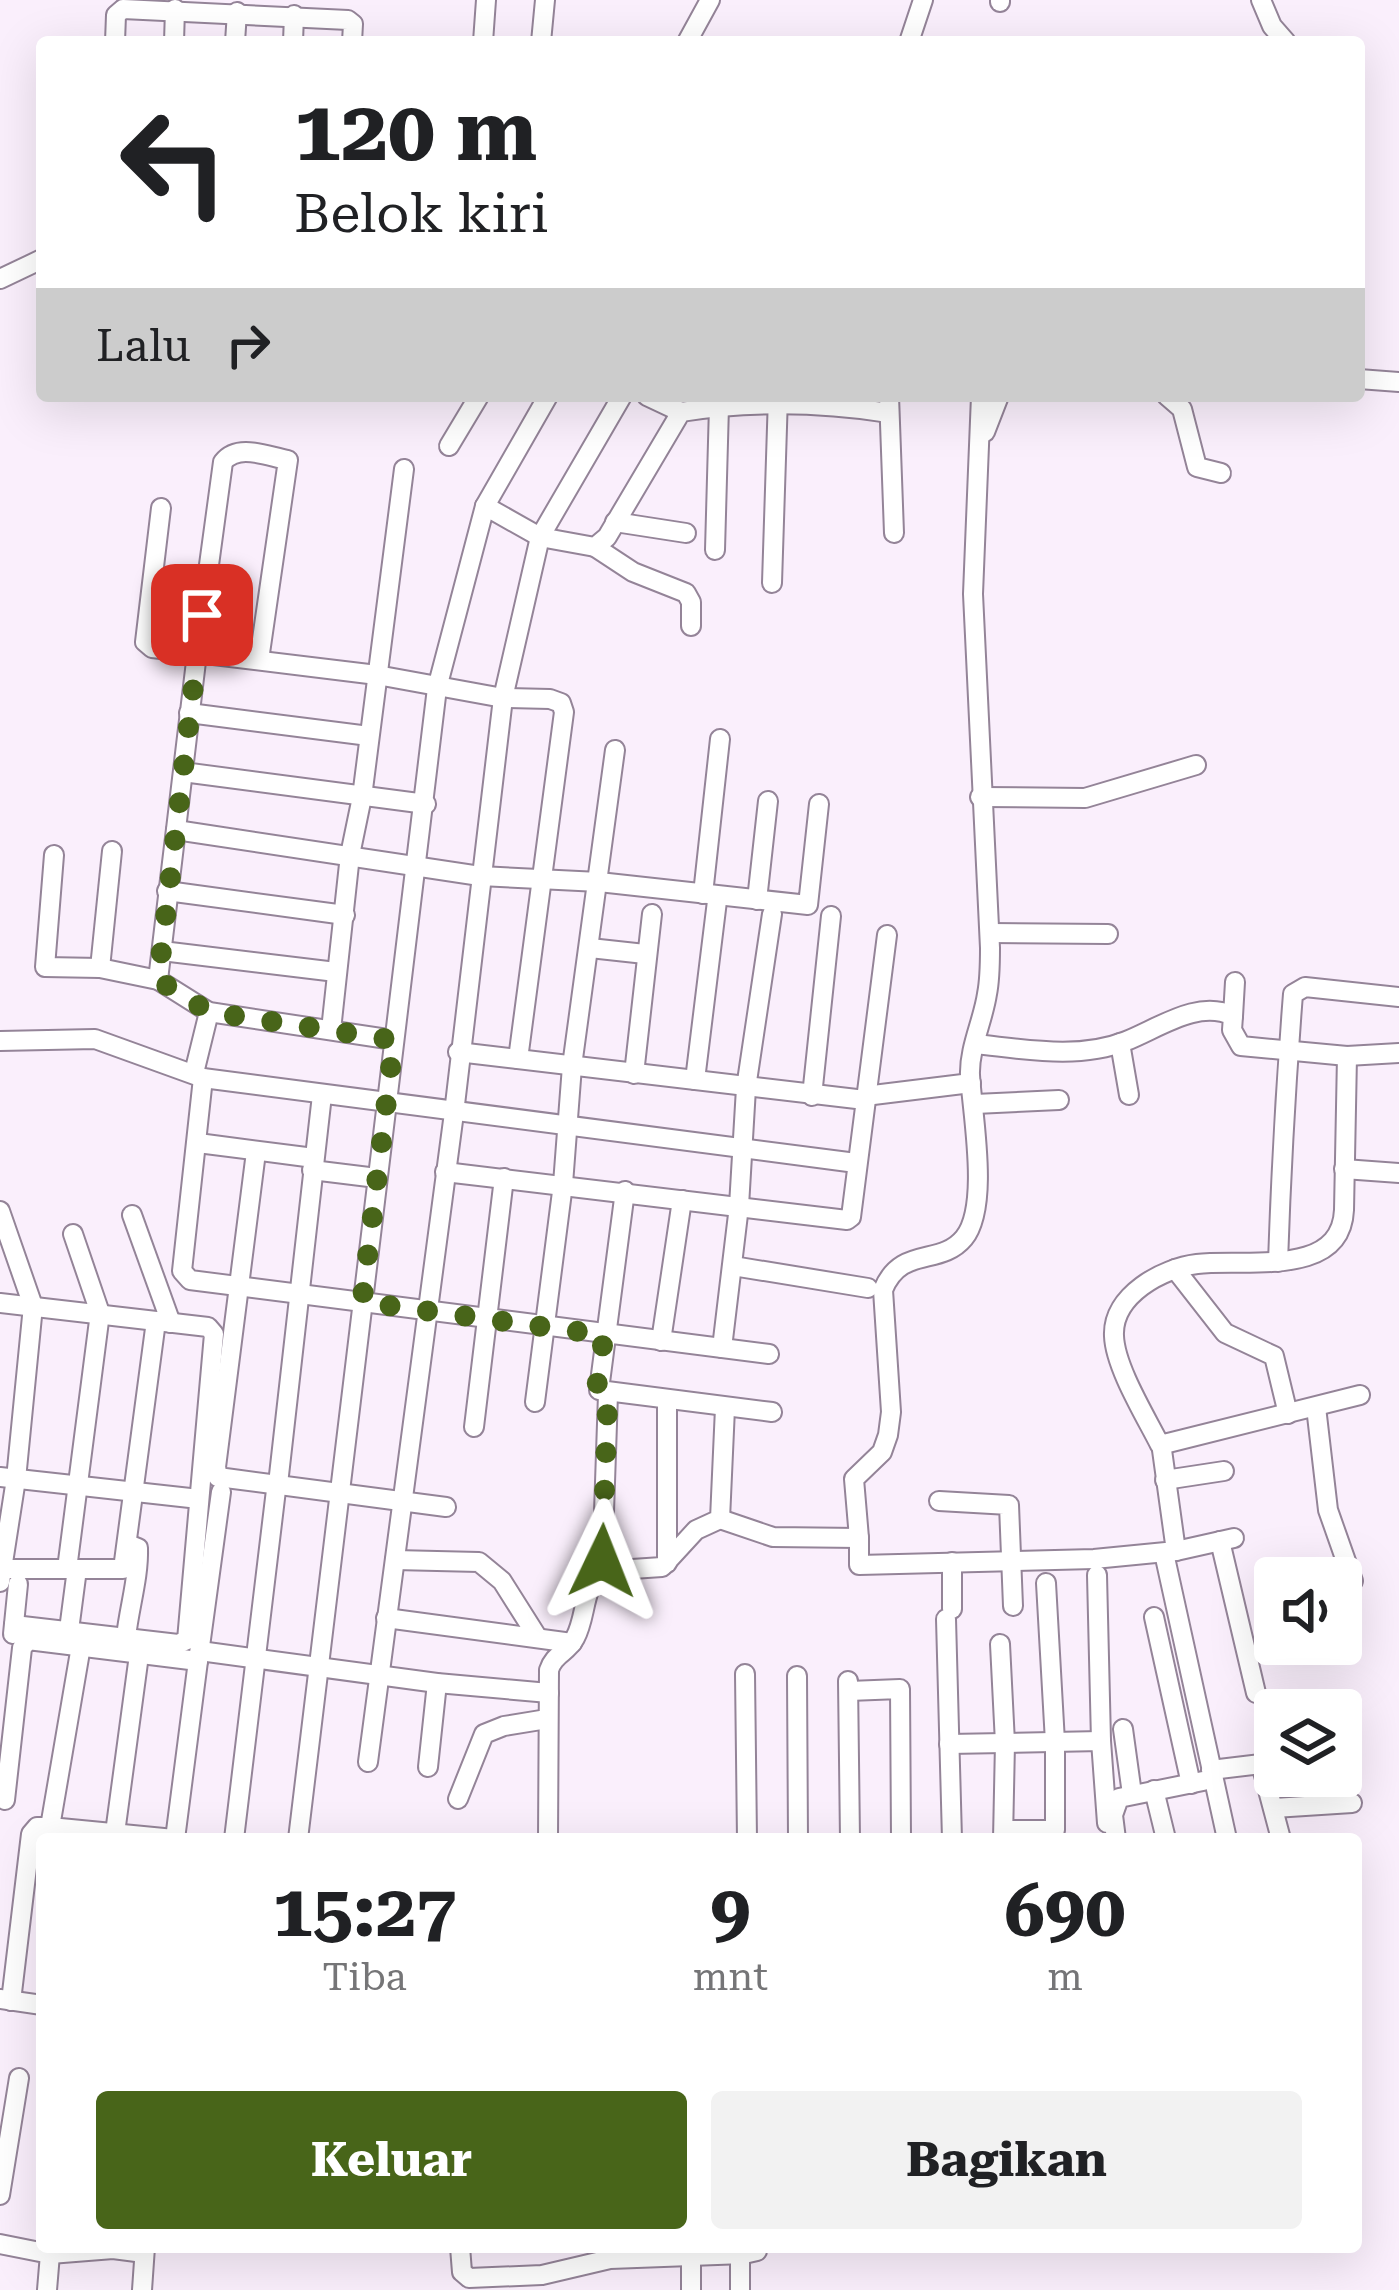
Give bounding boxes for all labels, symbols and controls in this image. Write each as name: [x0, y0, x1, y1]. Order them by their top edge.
text: 120 m: [294, 82, 537, 180]
icon: left: [96, 84, 252, 240]
text: Belok kiri: [294, 182, 548, 245]
icon: right: [215, 312, 281, 378]
text: Lalu: [96, 319, 191, 372]
pin: [151, 564, 253, 666]
icon: arrive: [169, 582, 235, 648]
position arrow: [539, 1498, 665, 1624]
map controls: [1254, 1557, 1362, 1797]
button: sound: [1254, 1557, 1362, 1665]
button: layers: [1254, 1689, 1362, 1797]
text: 15:27: [272, 1869, 456, 1954]
text: 9: [710, 1869, 751, 1954]
text: 690: [1005, 1869, 1125, 1954]
text: Tiba: [322, 1954, 407, 2000]
text: mnt: [693, 1954, 768, 2000]
text: m: [1047, 1954, 1083, 2000]
button: Keluar: [96, 2091, 687, 2229]
button: Bagikan: [711, 2091, 1302, 2229]

